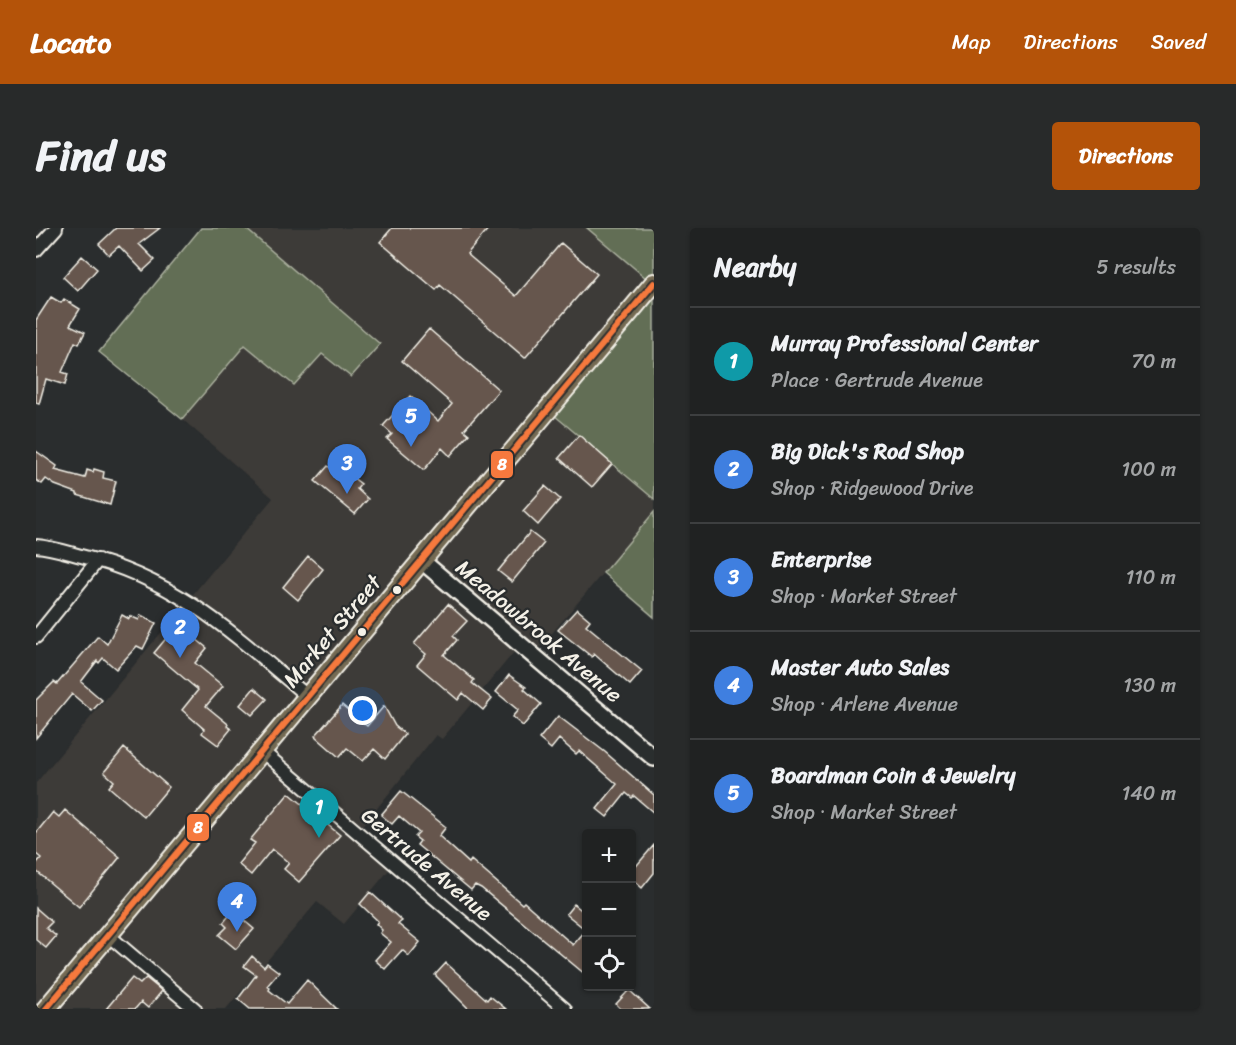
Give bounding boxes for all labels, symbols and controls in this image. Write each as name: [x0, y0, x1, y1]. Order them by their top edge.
text: Locato: [30, 18, 111, 67]
text: Map: [952, 23, 990, 61]
text: Directions: [1023, 23, 1118, 61]
text: Saved: [1151, 23, 1206, 61]
text: Find us: [36, 119, 166, 193]
button: Directions: [1052, 122, 1200, 190]
text: Nearby: [714, 244, 796, 290]
text: 5 results: [1097, 250, 1176, 285]
text: Murray Professional Center: [771, 324, 1038, 363]
text: 1: [729, 344, 738, 379]
text: 70 m: [1131, 344, 1176, 379]
text: Place · Gertrude Avenue: [771, 363, 983, 398]
pin: 5: [392, 398, 430, 447]
text: Big Dick's Rod Shop: [771, 432, 964, 471]
pin: 3: [328, 444, 366, 494]
line badge: 8: [490, 450, 514, 479]
text: 8: [496, 450, 507, 479]
text: 2: [728, 452, 739, 487]
text: 100 m: [1122, 452, 1176, 487]
text: Shop · Ridgewood Drive: [771, 471, 973, 506]
text: Enterprise: [771, 540, 871, 579]
street label: Meadowbrook Avenue: [447, 549, 631, 713]
text: 3: [728, 560, 739, 595]
text: 110 m: [1126, 560, 1176, 595]
street label: Market Street: [272, 564, 392, 697]
text: Shop · Market Street: [771, 579, 957, 614]
unlabelled marker: [391, 584, 403, 596]
pin: 2: [160, 608, 200, 658]
unlabelled marker: [356, 626, 368, 638]
text: Master Auto Sales: [771, 648, 949, 687]
text: 4: [727, 668, 740, 703]
text: 130 m: [1123, 668, 1176, 703]
text: Shop · Arlene Avenue: [771, 687, 958, 722]
your location: [348, 696, 377, 725]
text: Boardman Coin & Jewelry: [771, 756, 1015, 795]
text: 5: [727, 776, 740, 811]
text: 140 m: [1122, 776, 1176, 811]
pin: 1: [300, 788, 338, 838]
text: Shop · Market Street: [771, 795, 957, 830]
street label: Gertrude Avenue: [352, 797, 502, 931]
line badge: 8: [186, 813, 210, 842]
text: 8: [192, 813, 203, 842]
map controls: [582, 829, 636, 991]
button: +: [582, 829, 636, 883]
pin: 4: [218, 882, 256, 932]
button: −: [582, 883, 636, 937]
button: locate: [582, 937, 636, 991]

